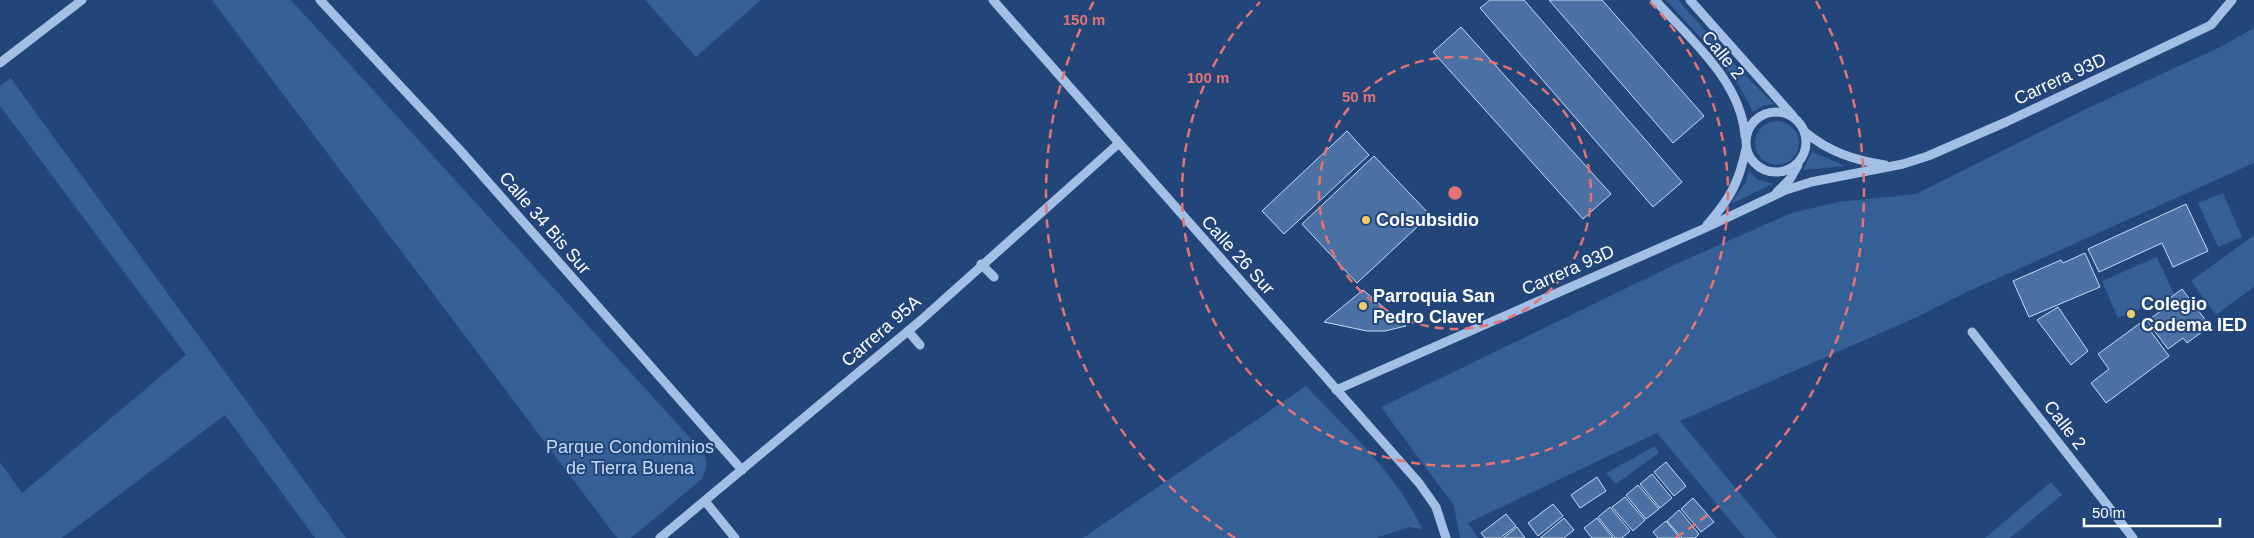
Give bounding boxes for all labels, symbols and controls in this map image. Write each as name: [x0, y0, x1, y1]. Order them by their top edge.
text: 150 m: [1063, 11, 1105, 28]
street label: Calle 2: [1698, 27, 1748, 83]
street label: Carrera 93D: [2011, 49, 2109, 109]
text: 100 m: [1187, 69, 1229, 86]
text: 50 m: [1342, 88, 1376, 105]
street label: Calle 34 Bis Sur: [495, 168, 595, 278]
centre of rings: [1446, 184, 1464, 202]
place label: Colsubsidio: [1376, 210, 1479, 230]
street label: Calle 26 Sur: [1197, 211, 1279, 299]
marker: Colsubsidio: [1360, 214, 1372, 226]
street label: Carrera 93D: [1519, 241, 1617, 299]
place label: Parroquia San Pedro Claver: [1373, 286, 1495, 327]
street label: Carrera 95A: [837, 291, 925, 371]
place label: Colegio Codema IED: [2141, 294, 2247, 335]
marker: Parroquia San Pedro Claver: [1357, 300, 1369, 312]
marker: Colegio Codema IED: [2125, 308, 2137, 320]
street label: Calle 2: [2040, 397, 2090, 453]
park label: Parque Condominios de Tierra Buena: [546, 437, 714, 478]
scale bar: [2084, 496, 2220, 528]
text: 50 m: [2092, 504, 2125, 521]

